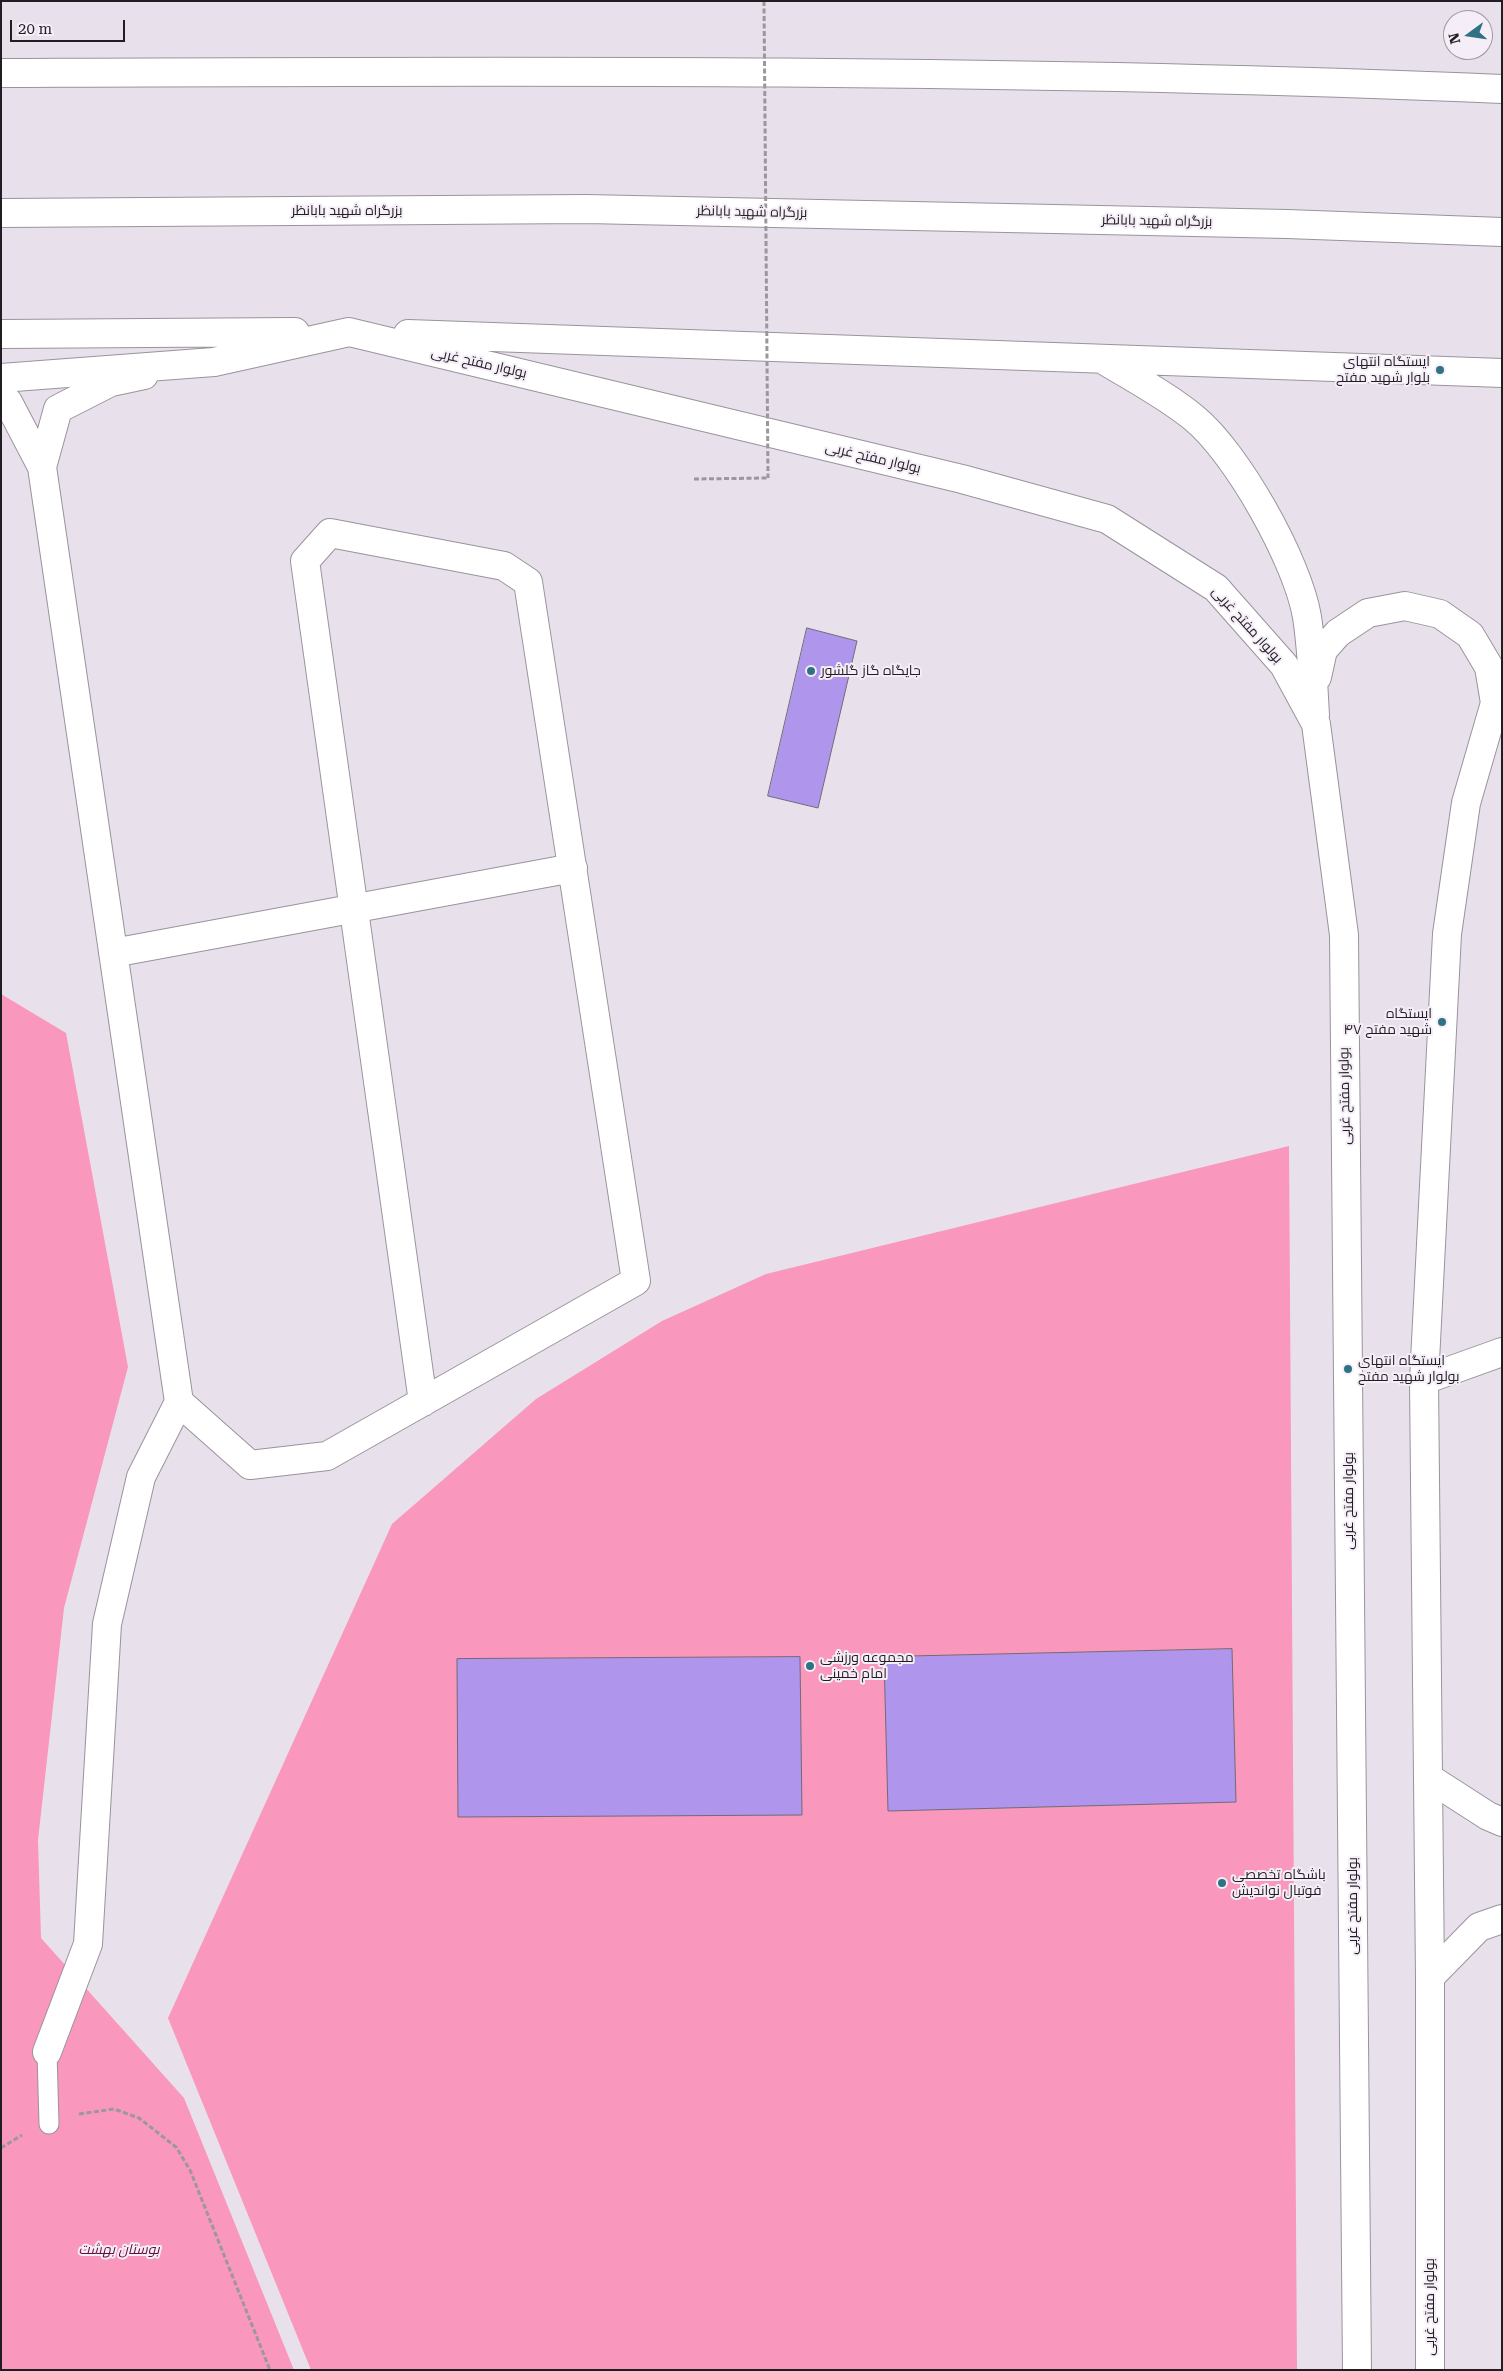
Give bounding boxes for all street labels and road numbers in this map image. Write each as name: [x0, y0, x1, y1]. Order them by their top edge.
street label: بزرگراه شهید بابانظر: [292, 203, 402, 219]
street label: بزرگراه شهید بابانظر: [696, 203, 808, 221]
street label: بزرگراه شهید بابانظر: [1101, 212, 1213, 230]
street label: بولوار مفتح غربی: [429, 344, 529, 382]
street label: بولوار مفتح غربی: [823, 439, 923, 477]
street label: بولوار مفتح غربی: [1208, 583, 1286, 667]
street label: بولوار مفتح غربی: [1336, 1047, 1354, 1145]
street label: بولوار مفتح غربی: [1341, 1452, 1357, 1550]
street label: بولوار مفتح غربی: [1345, 1857, 1361, 1955]
street label: بولوار مفتح غربی: [1422, 2258, 1438, 2356]

